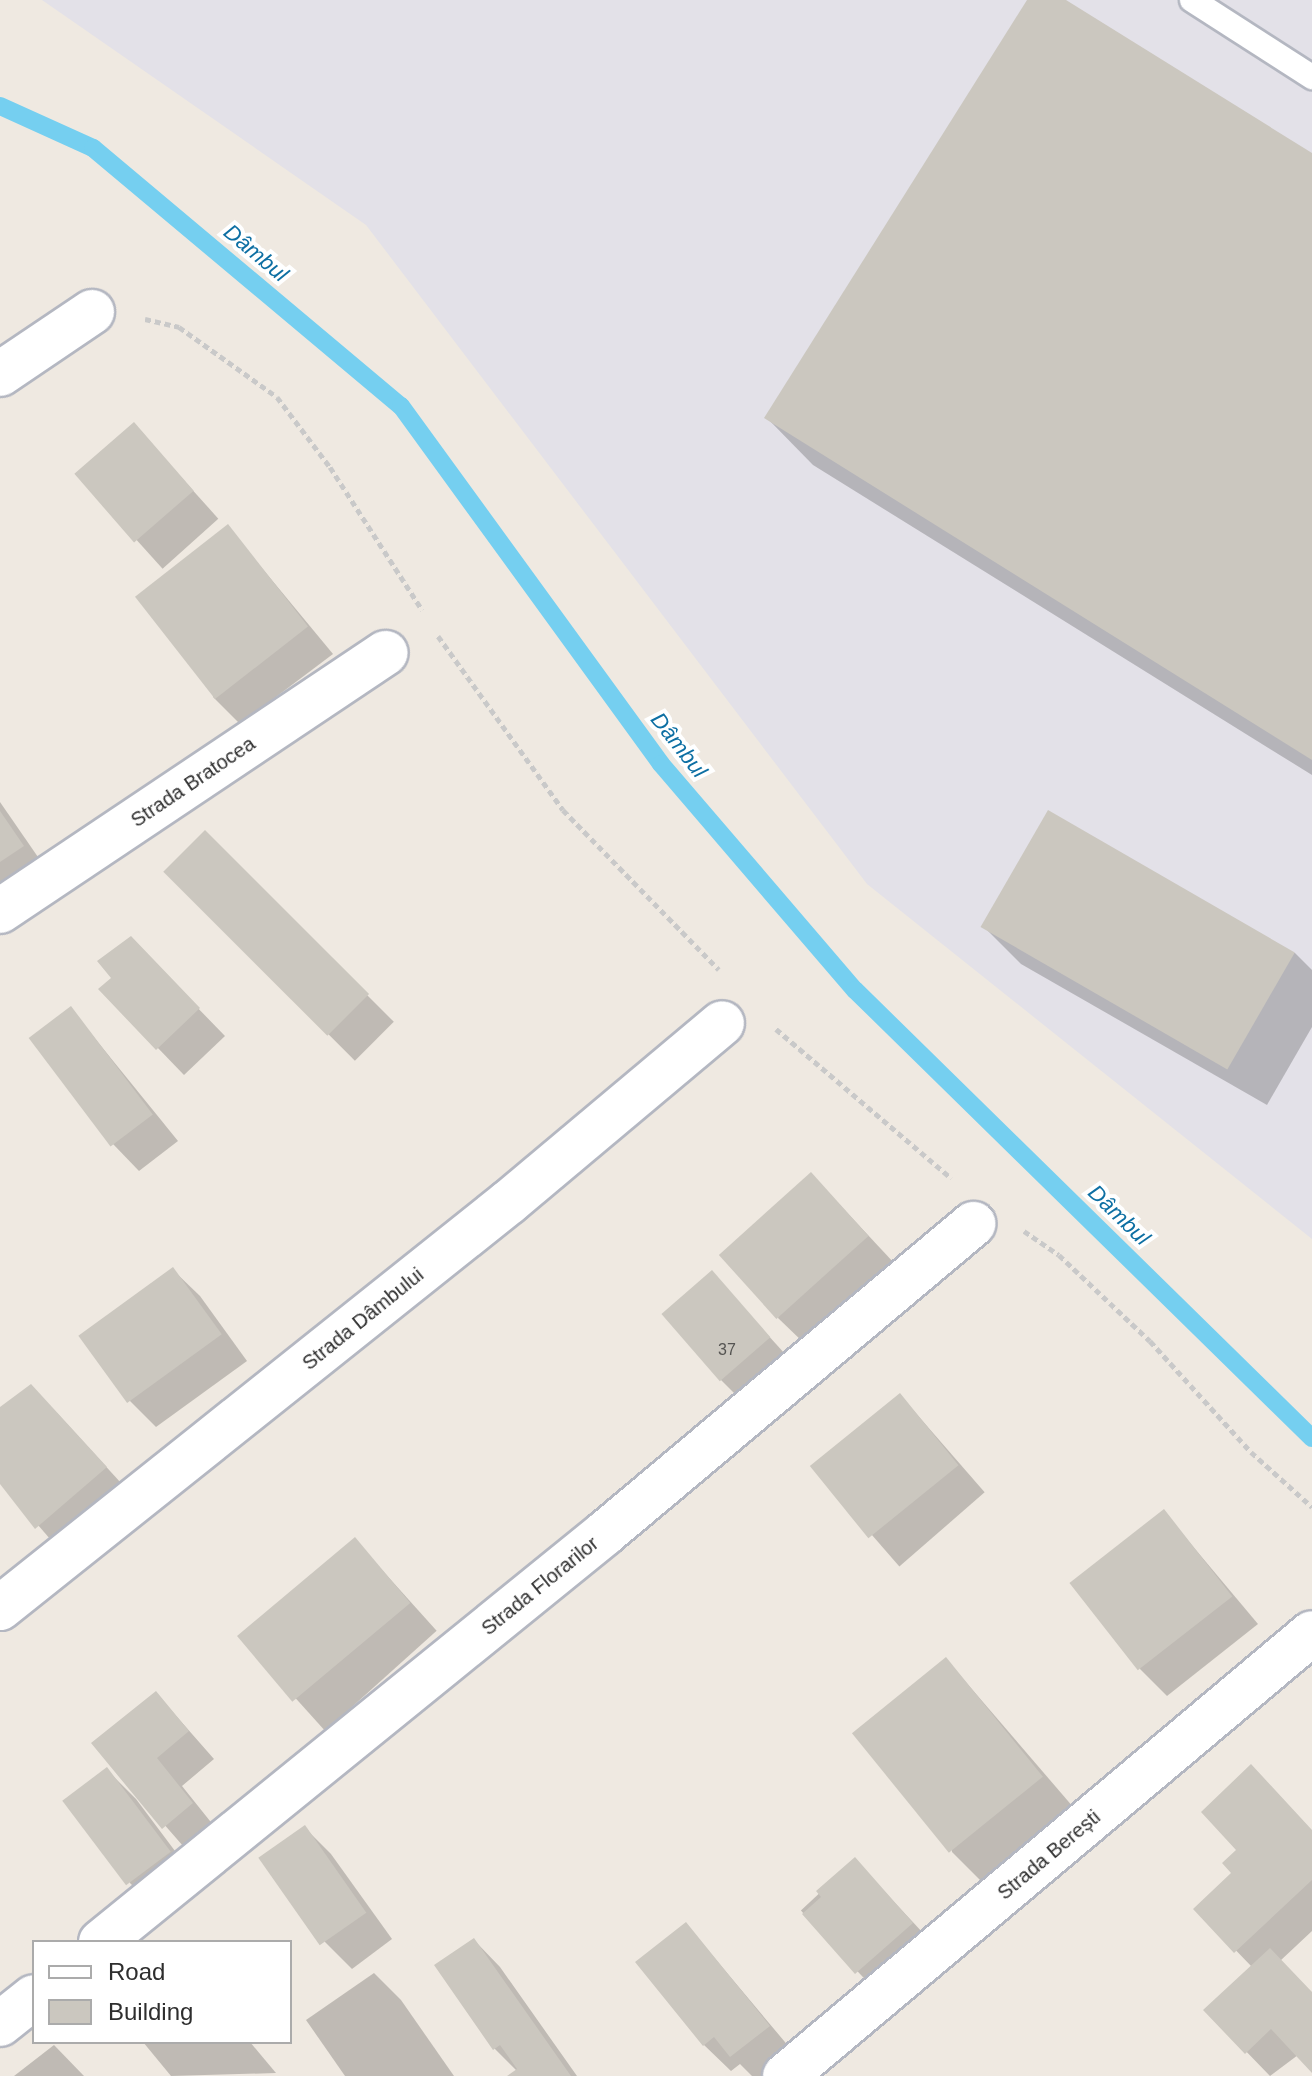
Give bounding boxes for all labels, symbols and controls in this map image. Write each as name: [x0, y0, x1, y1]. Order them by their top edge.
water label: Dâmbul: [218, 219, 294, 287]
water label: Dâmbul: [645, 707, 713, 783]
street label: Strada Bratocea: [126, 732, 260, 832]
water label: Dâmbul: [1083, 1179, 1155, 1251]
street label: Strada Dâmbului: [298, 1263, 428, 1375]
house number: 37: [718, 1340, 736, 1360]
street label: Strada Florarilor: [477, 1532, 603, 1640]
street label: Strada Berești: [993, 1805, 1105, 1905]
legend: [32, 1940, 292, 2044]
text: Road: [108, 1958, 165, 1985]
text: Building: [108, 1998, 193, 2025]

